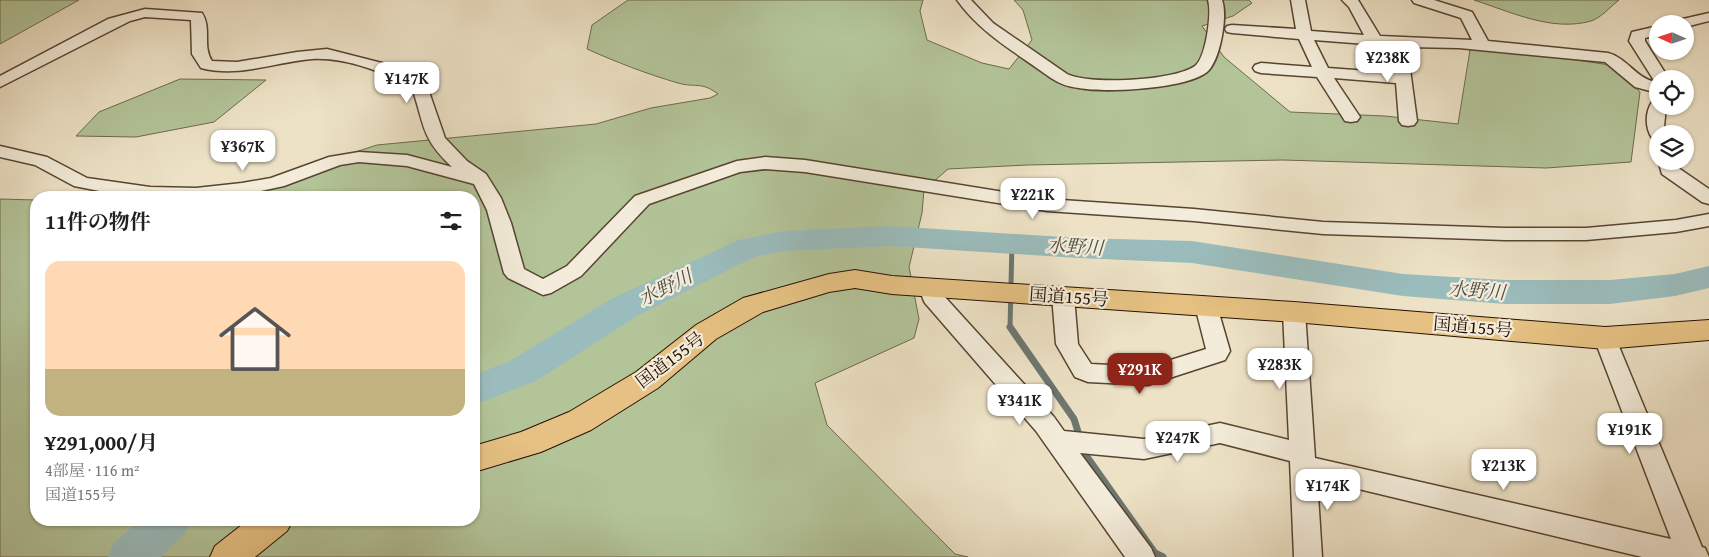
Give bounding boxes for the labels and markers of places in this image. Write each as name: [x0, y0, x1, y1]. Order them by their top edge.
pin: ¥238K: [1353, 41, 1423, 83]
pin: ¥147K: [372, 62, 442, 104]
pin: ¥367K: [208, 130, 278, 172]
pin: ¥221K: [998, 178, 1068, 220]
pin: ¥283K: [1245, 348, 1315, 390]
pin: ¥291K: [1105, 352, 1175, 395]
pin: ¥341K: [985, 384, 1055, 426]
pin: ¥191K: [1595, 412, 1665, 455]
pin: ¥247K: [1143, 420, 1213, 463]
pin: ¥213K: [1469, 448, 1539, 491]
pin: ¥174K: [1293, 468, 1363, 511]

